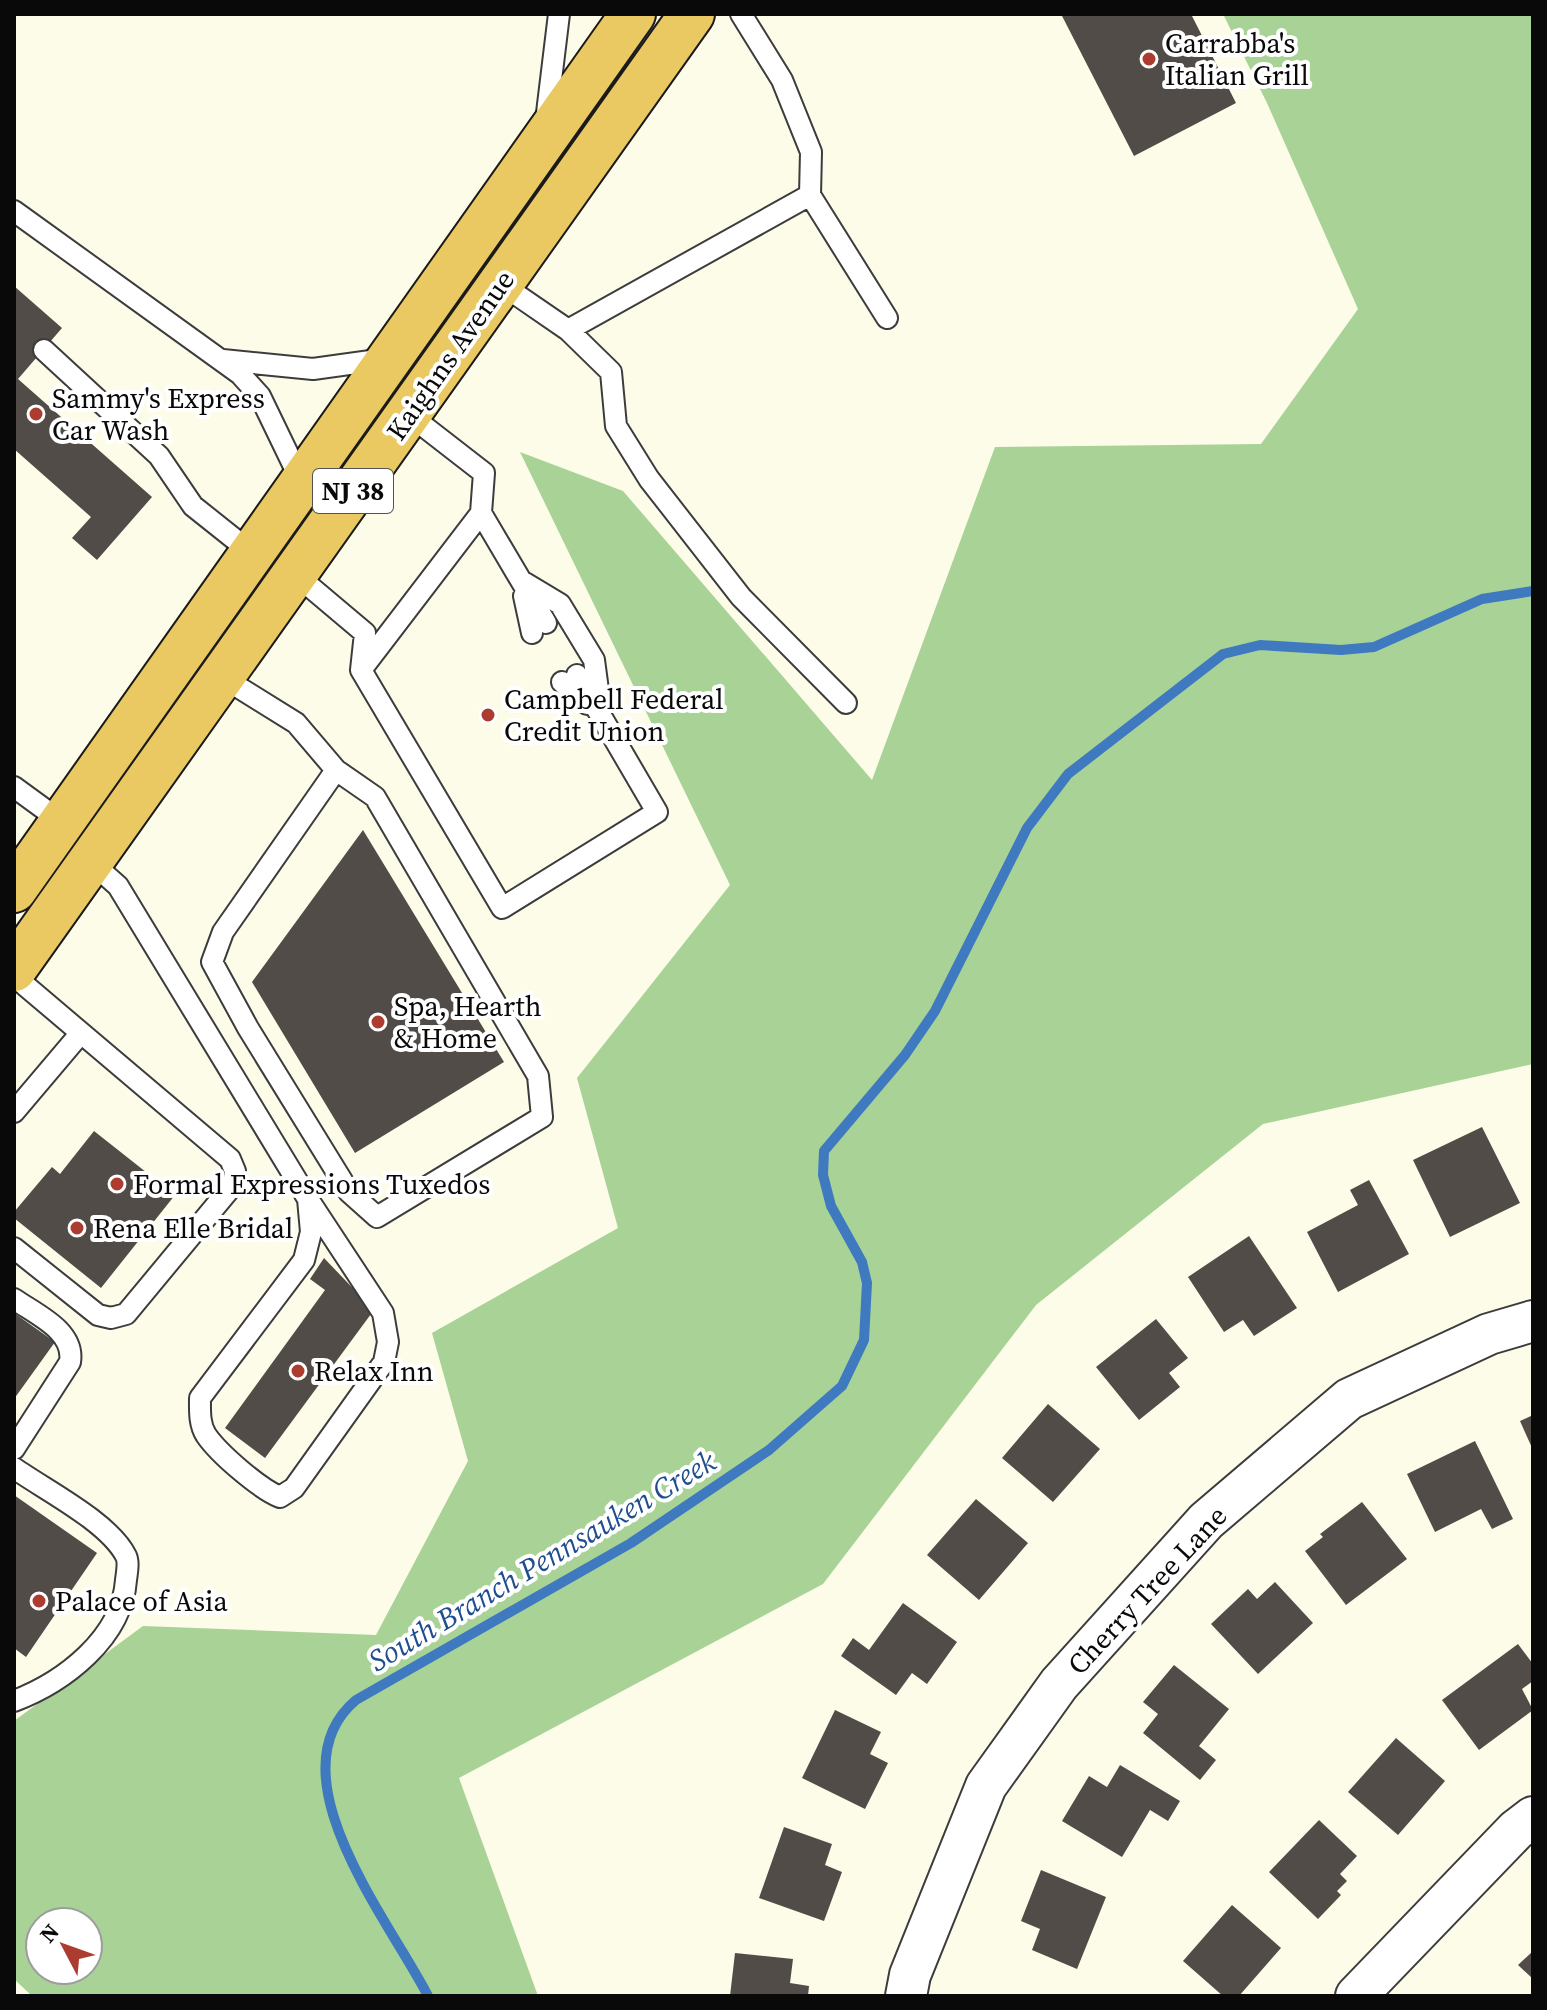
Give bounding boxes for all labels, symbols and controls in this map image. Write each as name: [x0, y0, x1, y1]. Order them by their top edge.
place label: Carrabba's Italian Grill: [1165, 24, 1309, 94]
marker: Carrabba's Italian Grill: [1140, 50, 1158, 68]
street label: Kaighns Avenue: [377, 262, 523, 448]
place label: Sammy's Express Car Wash: [52, 379, 265, 449]
marker: Sammy's Express Car Wash: [27, 405, 45, 423]
road number: NJ 38: [313, 469, 393, 513]
place label: Campbell Federal Credit Union: [504, 680, 724, 750]
marker: Campbell Federal Credit Union: [479, 706, 497, 724]
place label: Spa, Hearth & Home: [394, 987, 541, 1057]
marker: Spa, Hearth & Home: [369, 1013, 387, 1031]
place label: Formal Expressions Tuxedos: [133, 1165, 490, 1203]
marker: Formal Expressions Tuxedos: [108, 1175, 126, 1193]
place label: Rena Elle Bridal: [93, 1209, 293, 1247]
marker: Rena Elle Bridal: [68, 1219, 86, 1237]
place label: Relax Inn: [314, 1352, 434, 1390]
marker: Relax Inn: [289, 1362, 307, 1380]
water label: South Branch Pennsauken Creek: [361, 1440, 724, 1681]
street label: Cherry Tree Lane: [1059, 1497, 1235, 1683]
place label: Palace of Asia: [55, 1582, 228, 1620]
marker: Palace of Asia: [30, 1592, 48, 1610]
north arrow: [24, 1906, 104, 1986]
text: N: [32, 1917, 65, 1949]

